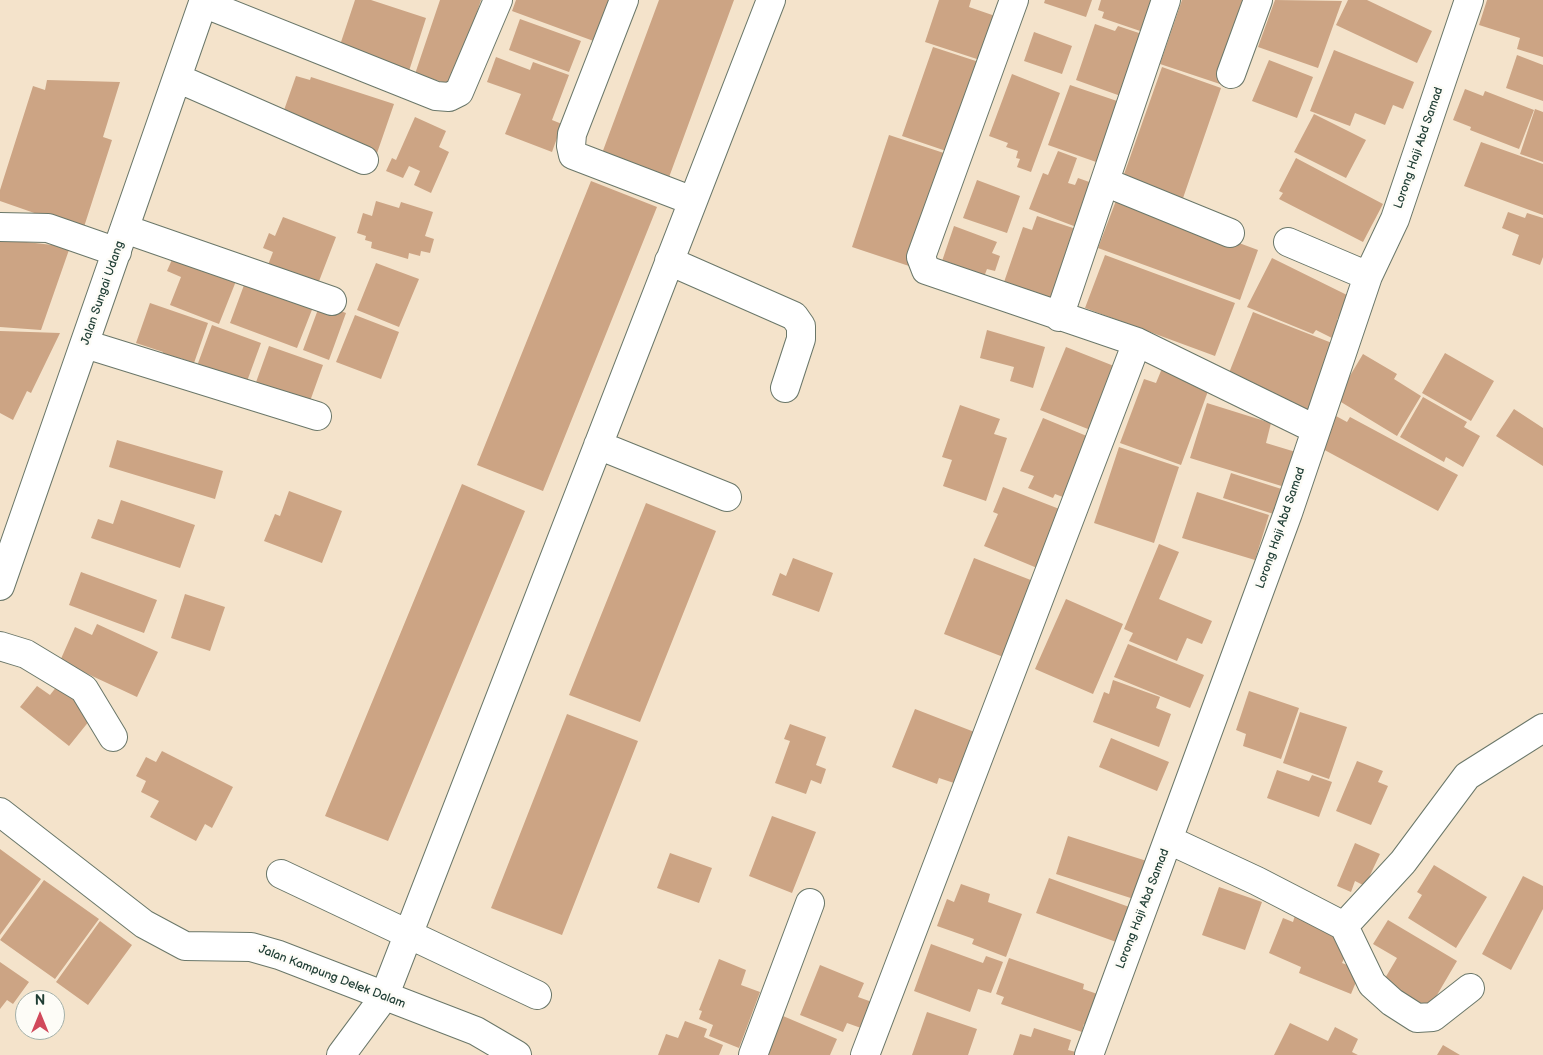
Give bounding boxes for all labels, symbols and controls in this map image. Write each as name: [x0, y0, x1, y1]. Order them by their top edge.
street label: Lorong Haji Abd Samad: [1391, 85, 1447, 211]
street label: Jalan Sungai Udang: [78, 239, 128, 347]
street label: Lorong Haji Abd Samad: [1253, 465, 1309, 591]
street label: Lorong Haji Abd Samad: [1113, 847, 1173, 971]
street label: Jalan Kampung Delek Dalam: [257, 942, 407, 1012]
north arrow: [15, 990, 65, 1040]
text: N: [35, 992, 45, 1009]

